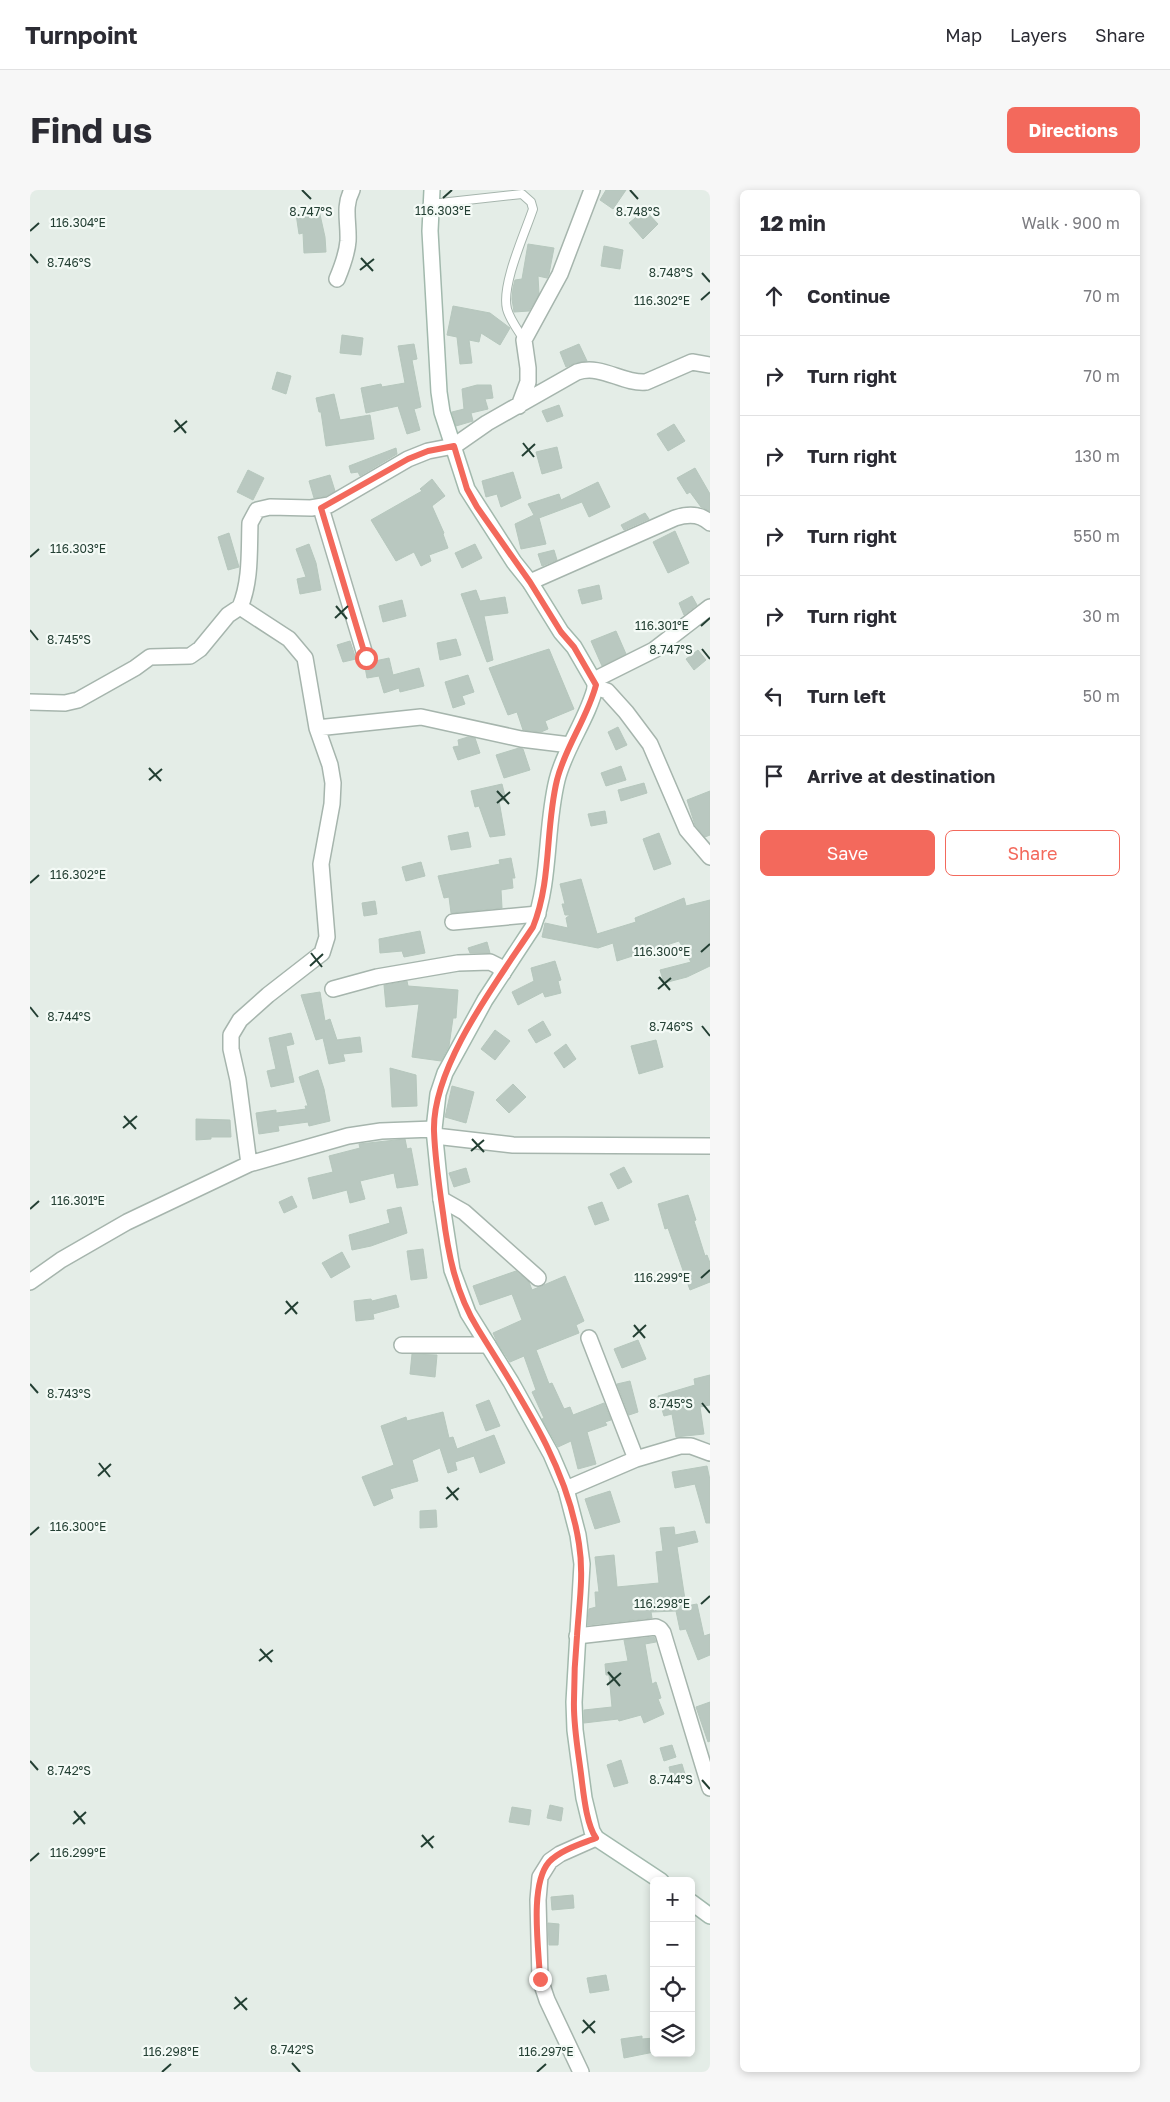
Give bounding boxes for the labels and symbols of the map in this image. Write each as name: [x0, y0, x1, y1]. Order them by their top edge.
text: 116.303°E: [415, 203, 471, 218]
text: 8.747°S: [289, 204, 333, 219]
text: 8.748°S: [616, 204, 660, 219]
text: 116.304°E: [50, 215, 106, 230]
text: 8.746°S: [47, 255, 91, 270]
text: 8.748°S: [649, 265, 693, 280]
text: 116.302°E: [634, 293, 690, 308]
text: 116.303°E: [50, 541, 106, 556]
text: 116.301°E: [635, 618, 689, 633]
text: 8.745°S: [47, 632, 91, 647]
text: 8.747°S: [649, 642, 693, 657]
route start: [355, 647, 378, 670]
text: 116.302°E: [50, 867, 106, 882]
text: 116.300°E: [634, 944, 690, 959]
text: 8.744°S: [47, 1009, 91, 1024]
text: 8.746°S: [649, 1019, 693, 1034]
text: 116.301°E: [51, 1193, 105, 1208]
text: 116.299°E: [634, 1270, 690, 1285]
text: 8.743°S: [47, 1386, 91, 1401]
text: 8.745°S: [649, 1396, 693, 1411]
text: 116.300°E: [50, 1519, 106, 1534]
text: 116.298°E: [634, 1596, 690, 1611]
text: 8.742°S: [47, 1763, 91, 1778]
text: 8.744°S: [649, 1772, 693, 1787]
text: 116.299°E: [50, 1845, 106, 1860]
route end: [529, 1968, 552, 1991]
text: 8.742°S: [270, 2042, 314, 2057]
text: 116.298°E: [143, 2044, 199, 2059]
text: 116.297°E: [518, 2044, 574, 2059]

